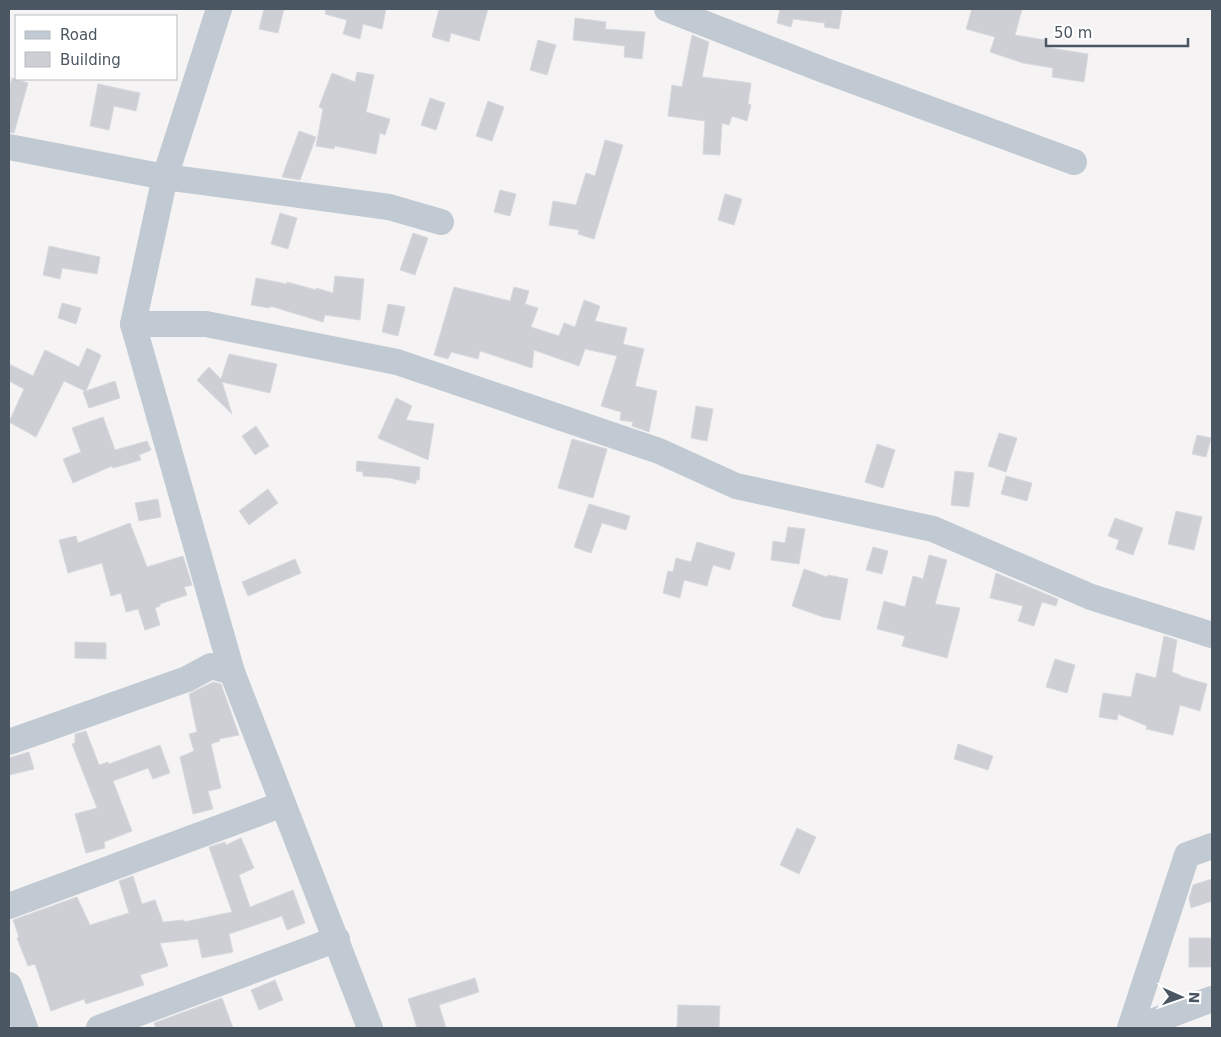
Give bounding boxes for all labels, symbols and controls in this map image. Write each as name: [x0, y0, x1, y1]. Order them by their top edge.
legend: [15, 15, 178, 80]
scale bar: [1046, 15, 1188, 47]
text: 50 m: [1054, 24, 1092, 42]
text: Road: [60, 26, 98, 44]
text: Building: [60, 51, 121, 69]
north arrow: [1156, 972, 1206, 1022]
text: N: [1186, 991, 1202, 1004]

